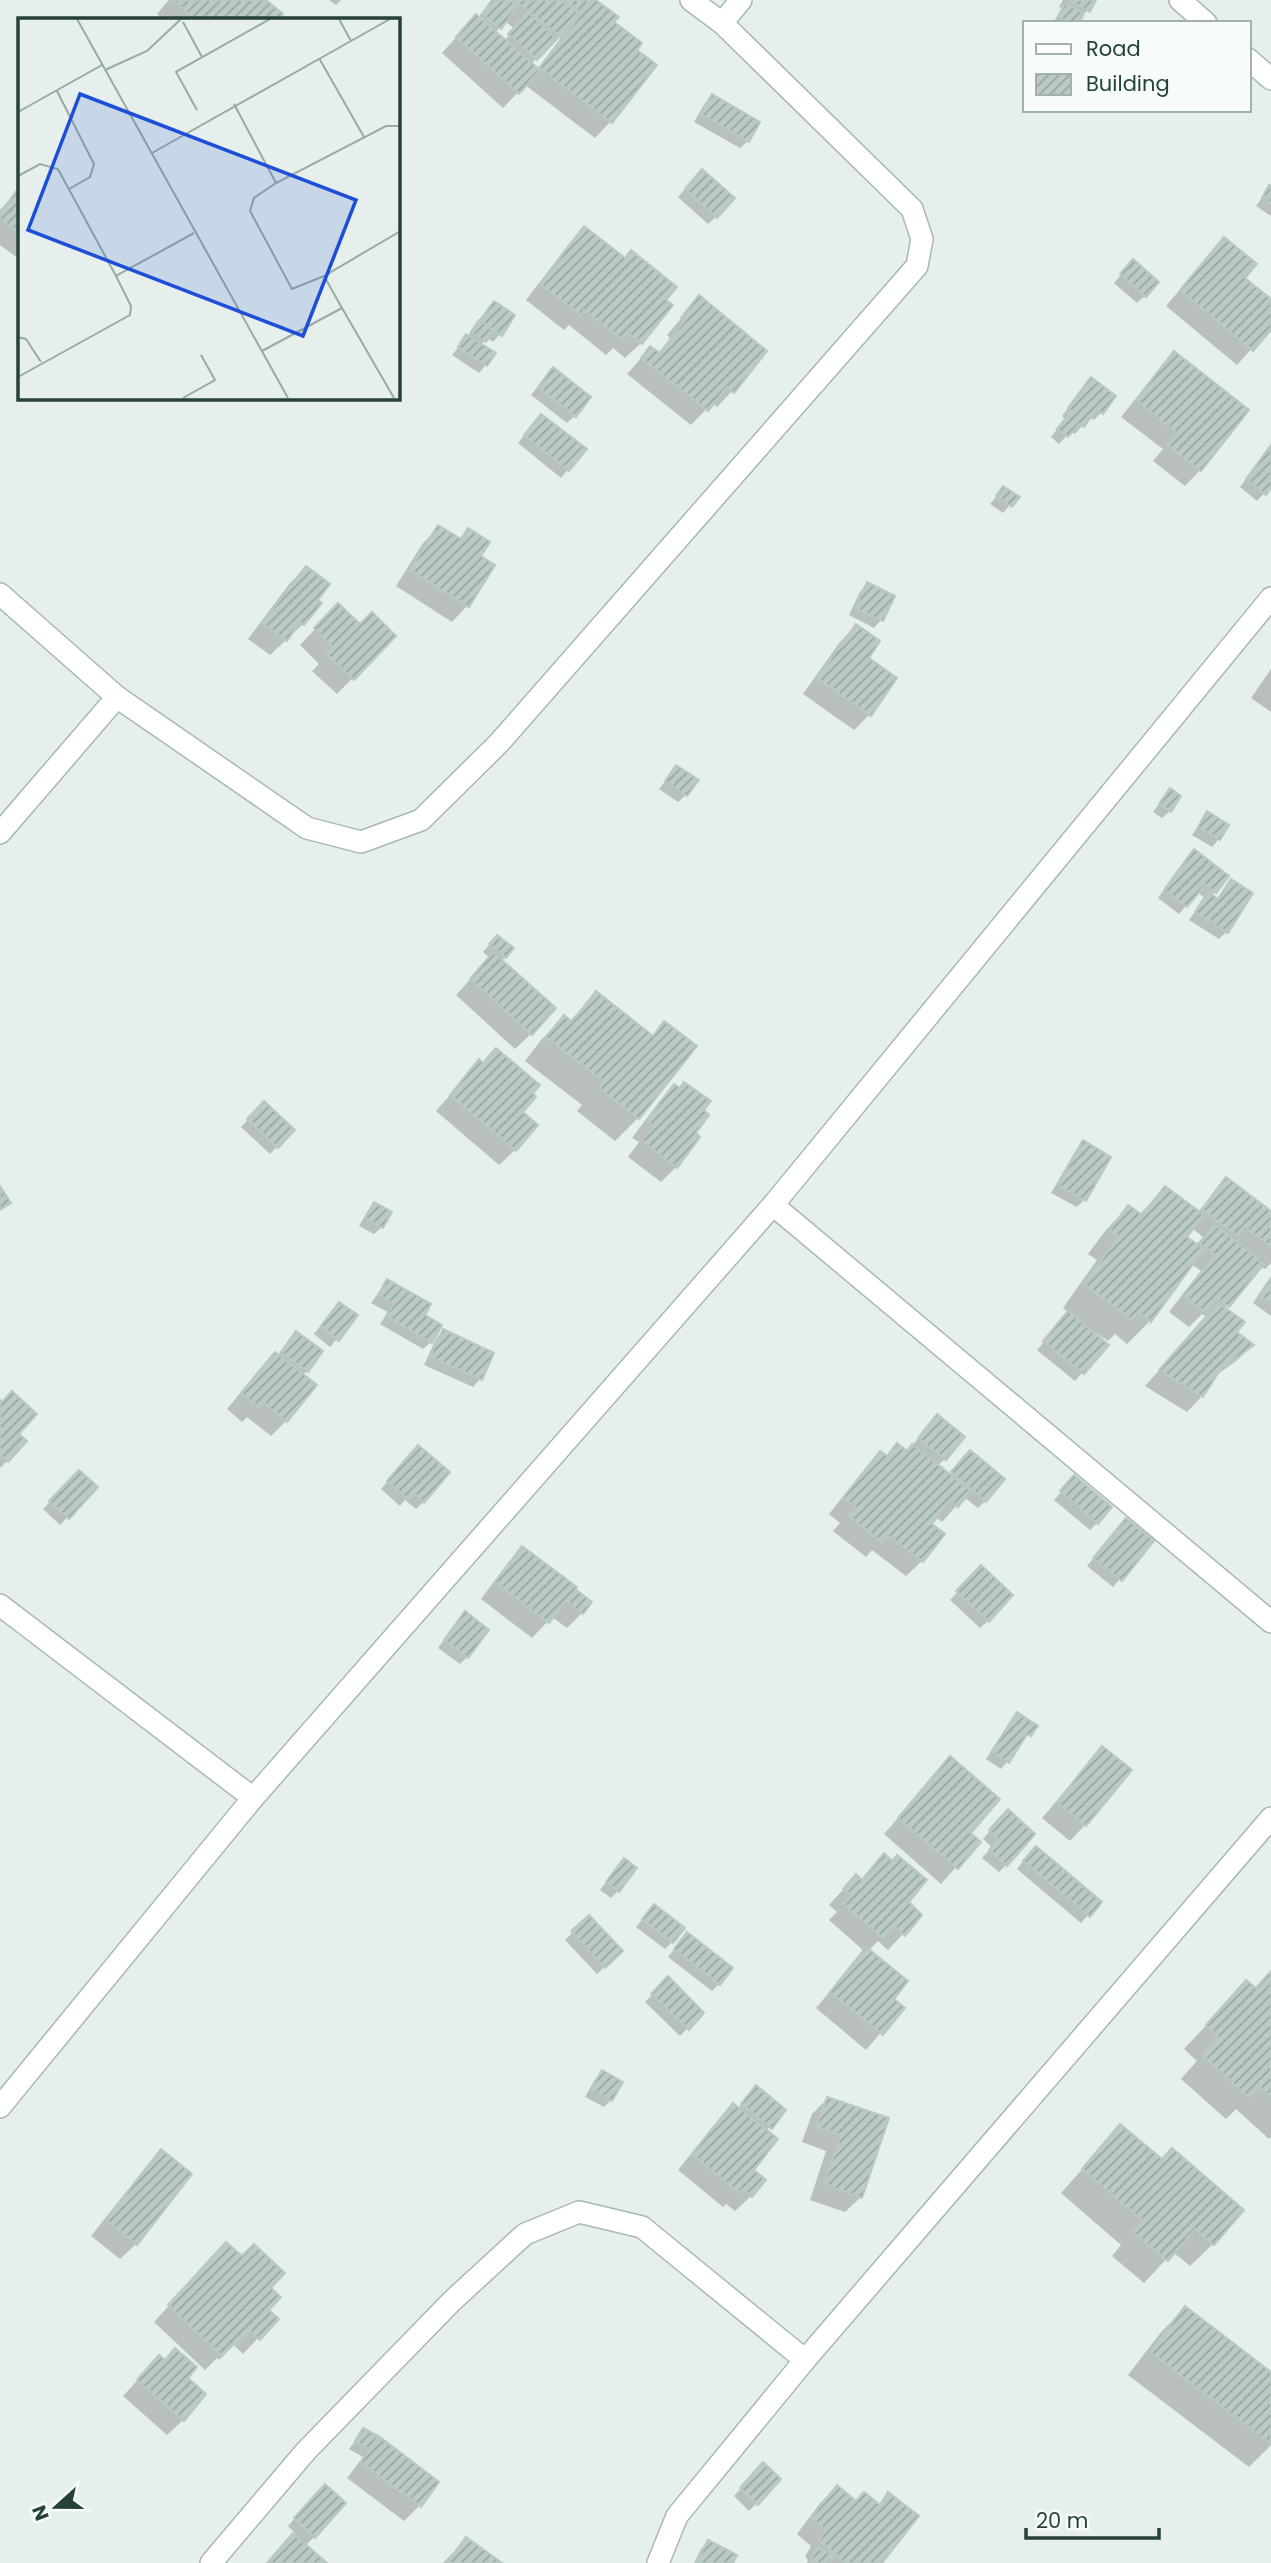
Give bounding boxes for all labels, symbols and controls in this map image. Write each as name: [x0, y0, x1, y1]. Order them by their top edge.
inset map: [18, 18, 399, 399]
legend: [1023, 21, 1250, 112]
text: Road: [1086, 34, 1141, 63]
text: Building: [1086, 69, 1170, 98]
north arrow: [21, 2472, 91, 2542]
scale bar: [1026, 2496, 1159, 2540]
text: N: [25, 2501, 56, 2524]
text: 20 m: [1036, 2506, 1089, 2535]

